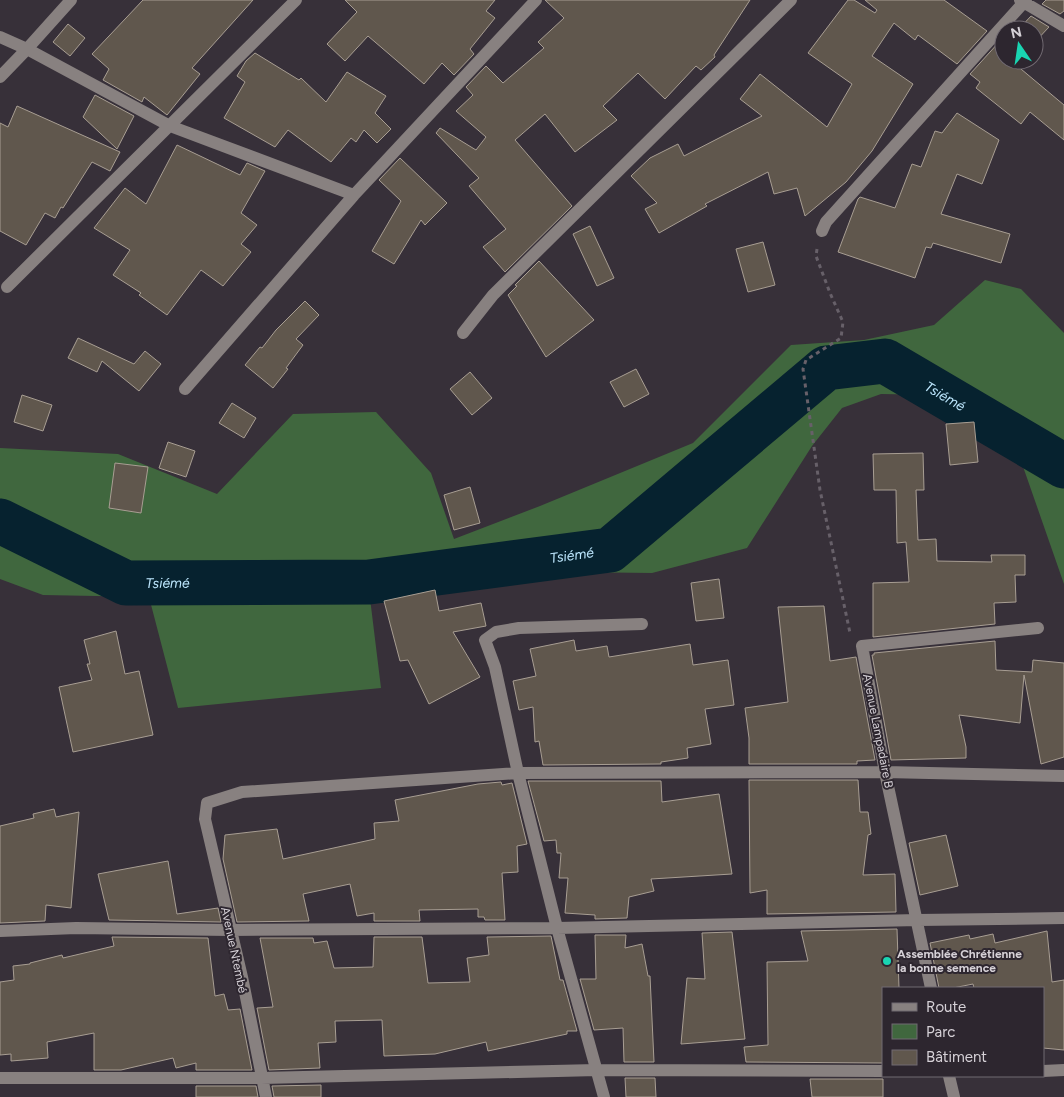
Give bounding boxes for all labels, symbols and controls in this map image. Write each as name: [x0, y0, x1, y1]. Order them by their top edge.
north arrow: [994, 20, 1044, 70]
text: N: [1009, 23, 1023, 42]
water label: Tsiémé: [922, 378, 969, 415]
water label: Tsiémé: [549, 544, 595, 566]
water label: Tsiémé: [145, 574, 190, 591]
street label: Avenue Lampadaire B: [860, 673, 896, 789]
street label: Avenue Ntembé: [218, 906, 250, 995]
place label: Assemblée Chrétienne la bonne semence: [897, 947, 1022, 975]
marker: Assemblée Chrétienne la bonne semence: [881, 955, 893, 967]
legend: [882, 987, 1044, 1077]
text: Route: [926, 998, 966, 1016]
text: Parc: [926, 1023, 955, 1041]
text: Bâtiment: [926, 1048, 987, 1066]

